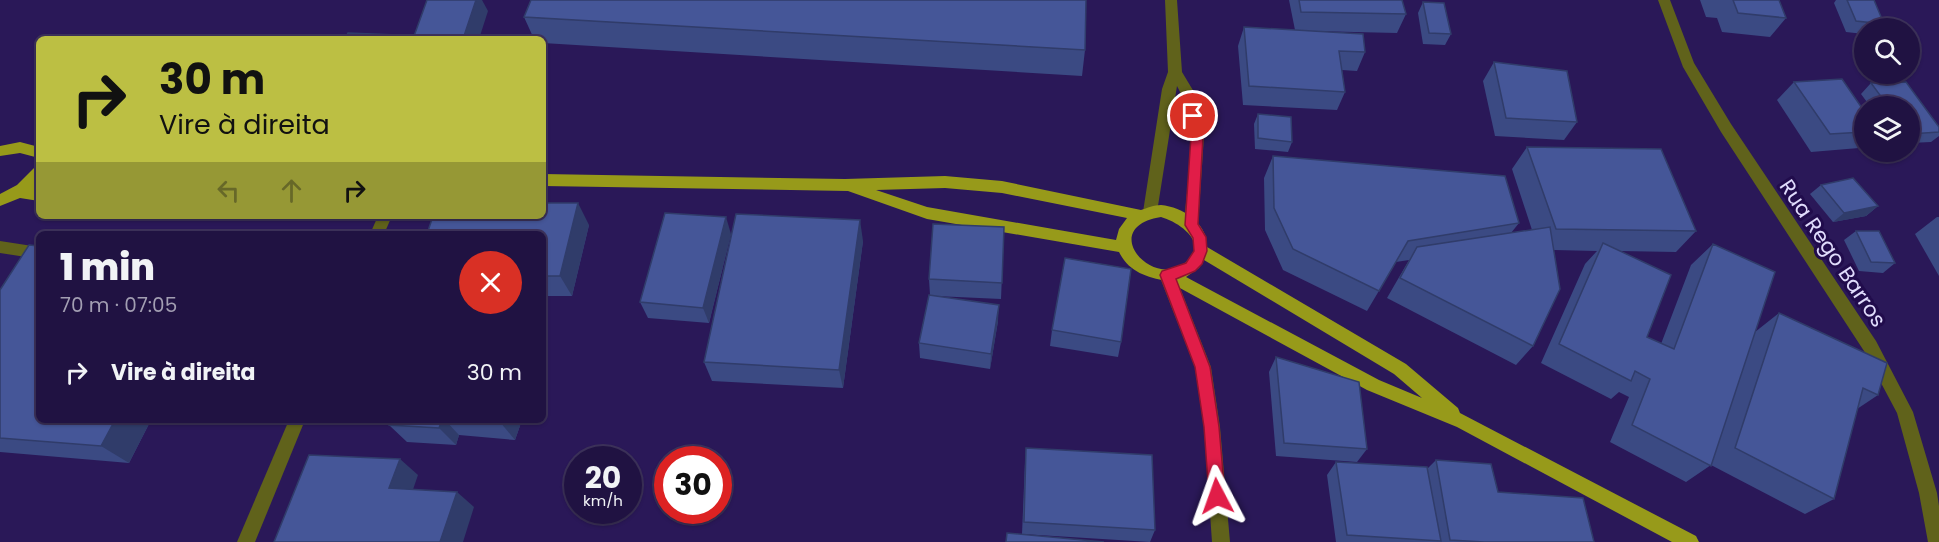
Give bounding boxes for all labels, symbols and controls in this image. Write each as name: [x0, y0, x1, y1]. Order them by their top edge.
map controls: [1854, 18, 1920, 162]
button: search: [1854, 18, 1920, 84]
text: 30 m: [159, 50, 265, 109]
icon: right: [60, 60, 138, 138]
pin: [1167, 90, 1218, 141]
button: layers: [1854, 96, 1920, 162]
icon: arrive: [1176, 99, 1209, 132]
text: Vire à direita: [159, 106, 330, 143]
icon: left: [212, 174, 245, 207]
icon: ahead: [275, 174, 308, 207]
icon: right: [338, 174, 371, 207]
street label: Rua Rego Barros: [1773, 174, 1893, 332]
text: 1 min: [60, 242, 155, 293]
button: close: [459, 251, 522, 314]
text: 70 m · 07:05: [60, 291, 177, 319]
icon: right: [60, 356, 93, 389]
text: Vire à direita: [111, 357, 256, 388]
text: 30 m: [467, 357, 522, 388]
speed limit sign: 30: [654, 446, 732, 524]
text: 20: [585, 456, 621, 499]
position arrow: [1185, 464, 1249, 528]
text: km/h: [583, 490, 623, 511]

